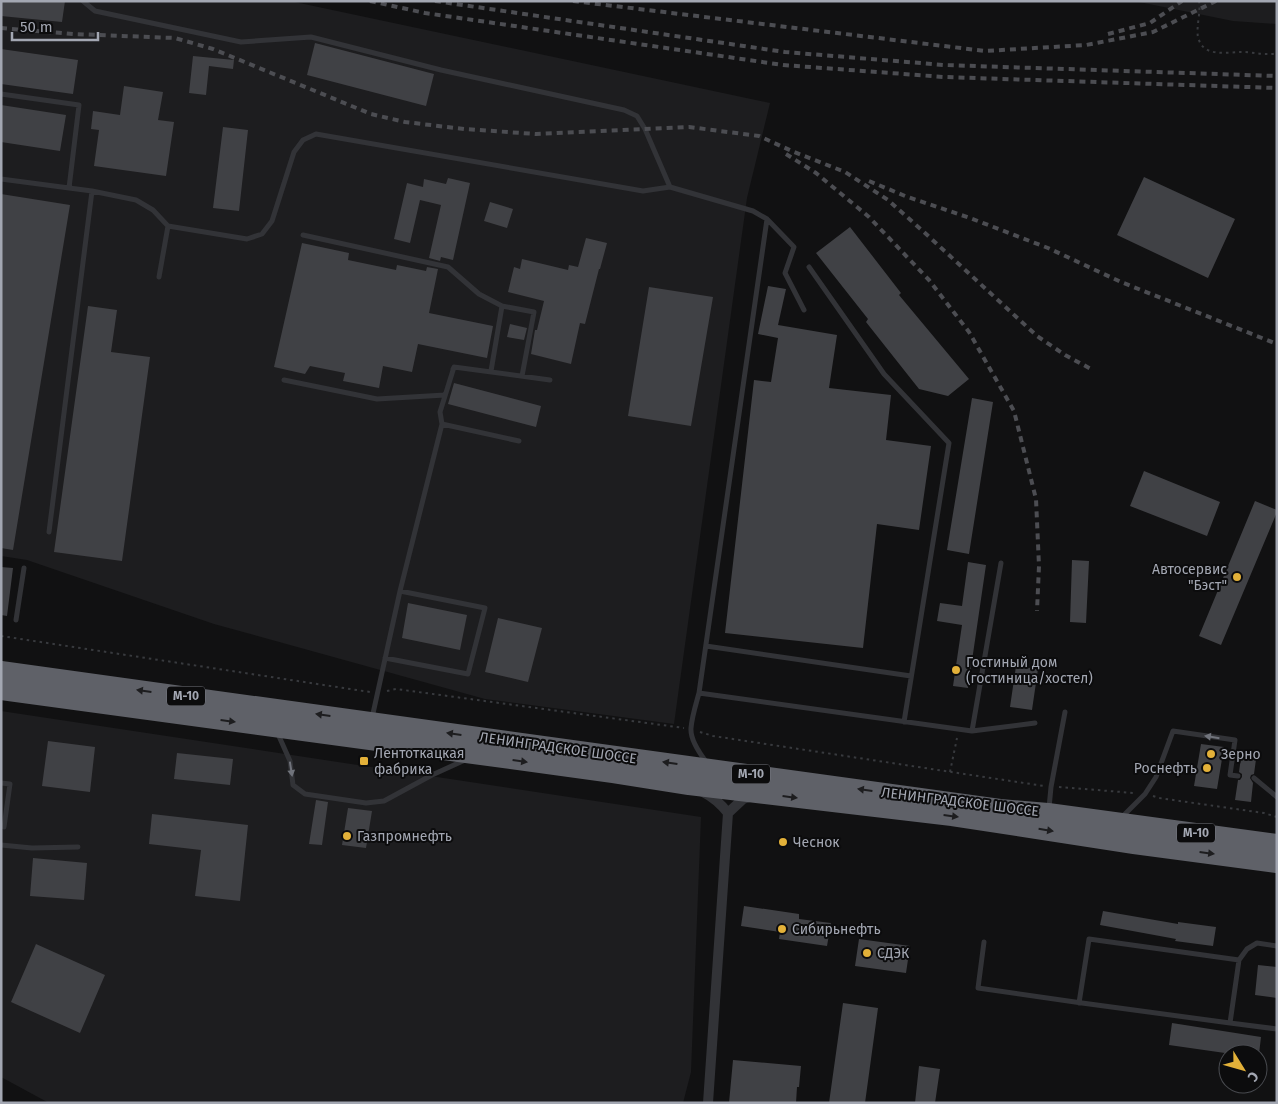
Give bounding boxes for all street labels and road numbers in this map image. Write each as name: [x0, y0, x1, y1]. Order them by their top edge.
road number: М-10: [167, 686, 205, 706]
street label: ЛЕНИНГРАДСКОЕ ШОССЕ: [478, 729, 638, 767]
road number: М-10: [732, 764, 770, 784]
street label: ЛЕНИНГРАДСКОЕ ШОССЕ: [880, 784, 1040, 820]
road number: М-10: [1177, 824, 1215, 842]

